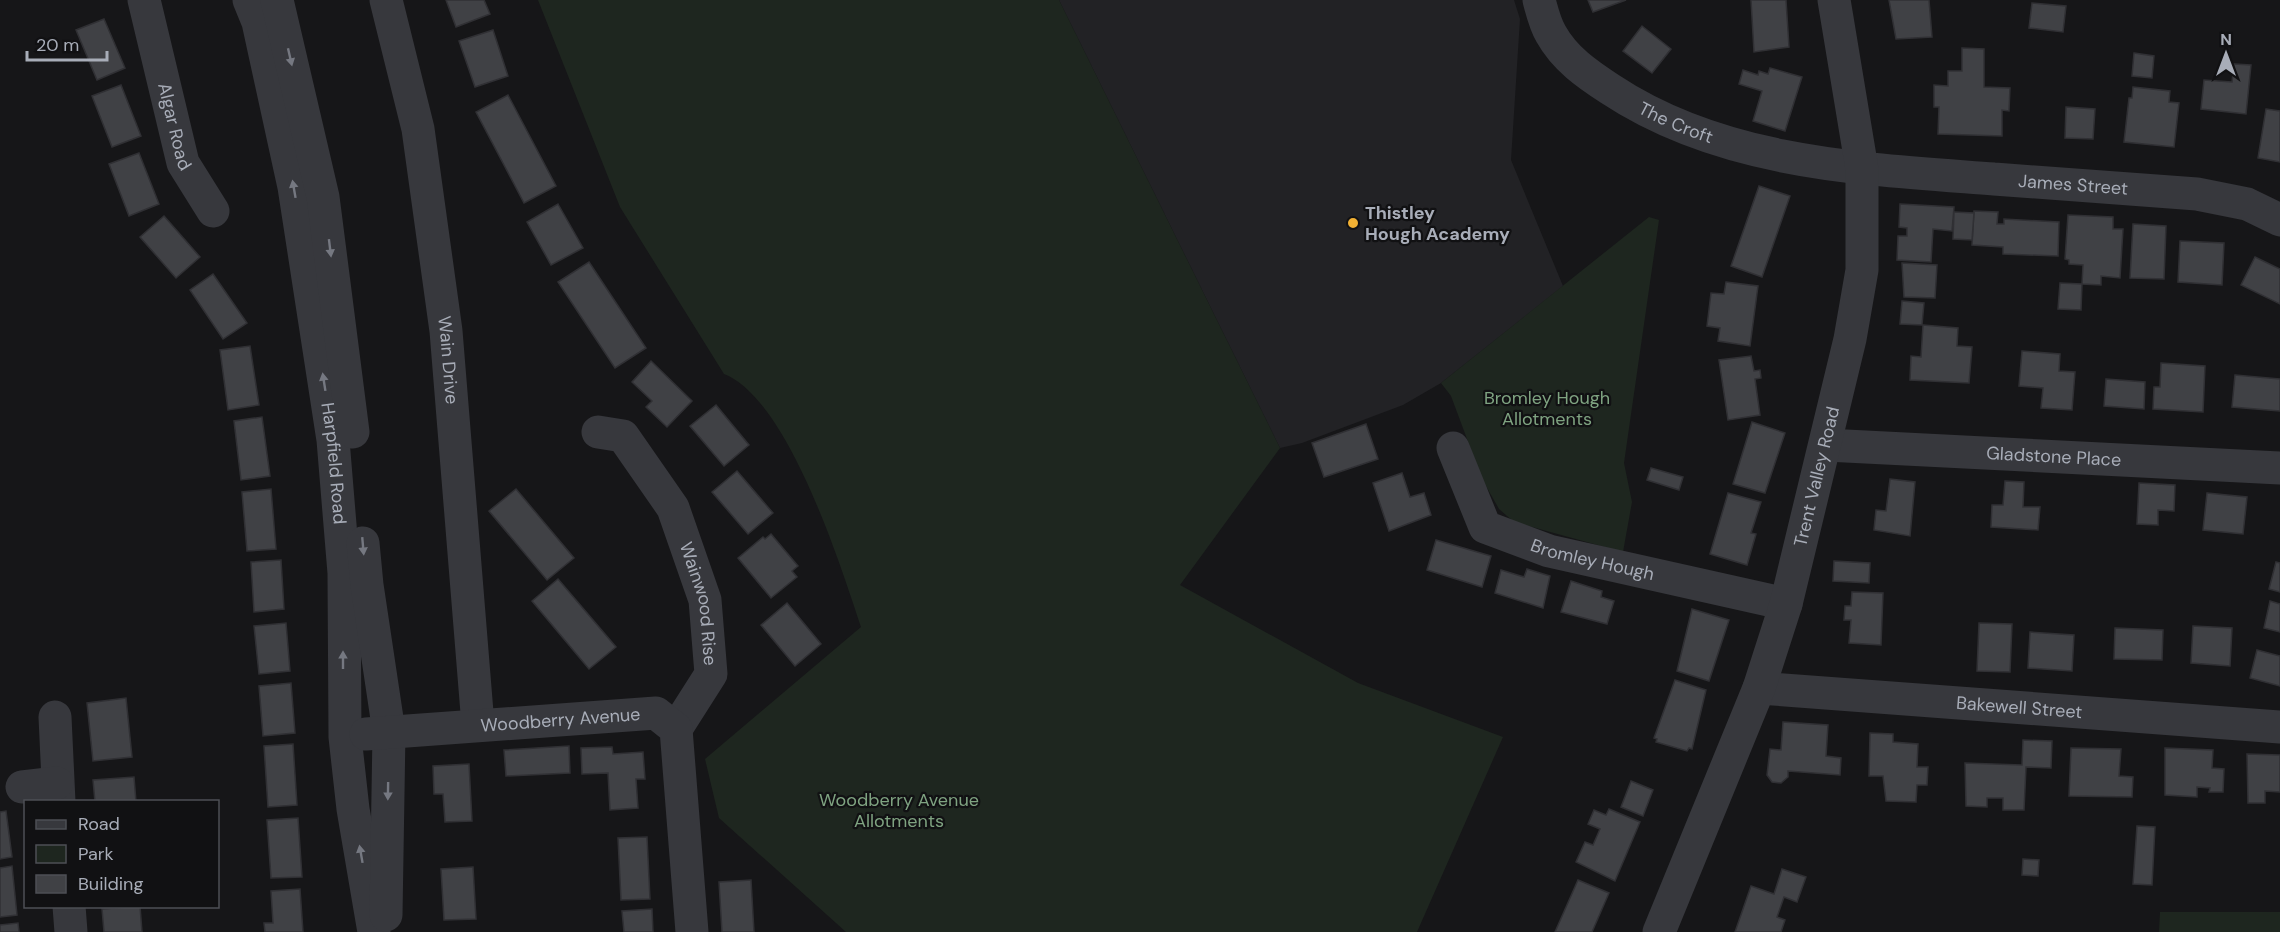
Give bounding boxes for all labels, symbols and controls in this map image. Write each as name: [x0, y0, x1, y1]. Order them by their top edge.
scale bar: [27, 24, 106, 62]
north arrow: [2196, 24, 2256, 84]
text: N: [2220, 29, 2232, 50]
text: 20 m: [36, 33, 79, 57]
one-way arrow: [286, 48, 296, 66]
street label: Algar Road: [152, 80, 197, 175]
street label: The Croft: [1634, 96, 1716, 149]
street label: James Street: [2017, 169, 2129, 201]
one-way arrow: [289, 180, 298, 199]
place label: Thistley Hough Academy: [1365, 201, 1510, 246]
marker: Thistley Hough Academy: [1346, 216, 1360, 230]
one-way arrow: [325, 238, 335, 257]
street label: Wain Drive: [432, 314, 464, 405]
one-way arrow: [319, 372, 328, 391]
park label: Bromley Hough Allotments: [1484, 386, 1610, 431]
street label: Harpfield Road: [315, 401, 352, 525]
street label: Trent Valley Road: [1788, 404, 1845, 549]
street label: Gladstone Place: [1986, 441, 2122, 472]
street label: Bromley Hough: [1527, 533, 1657, 586]
one-way arrow: [358, 536, 368, 555]
street label: Wainwood Rise: [674, 539, 722, 666]
one-way arrow: [338, 650, 348, 669]
street label: Bakewell Street: [1955, 691, 2083, 724]
street label: Woodberry Avenue: [480, 702, 641, 738]
one-way arrow: [384, 781, 393, 800]
park label: Woodberry Avenue Allotments: [819, 788, 979, 833]
legend: [24, 800, 219, 908]
text: Road: [78, 812, 120, 836]
text: Park: [78, 842, 114, 866]
one-way arrow: [356, 844, 365, 863]
text: Building: [78, 872, 143, 896]

